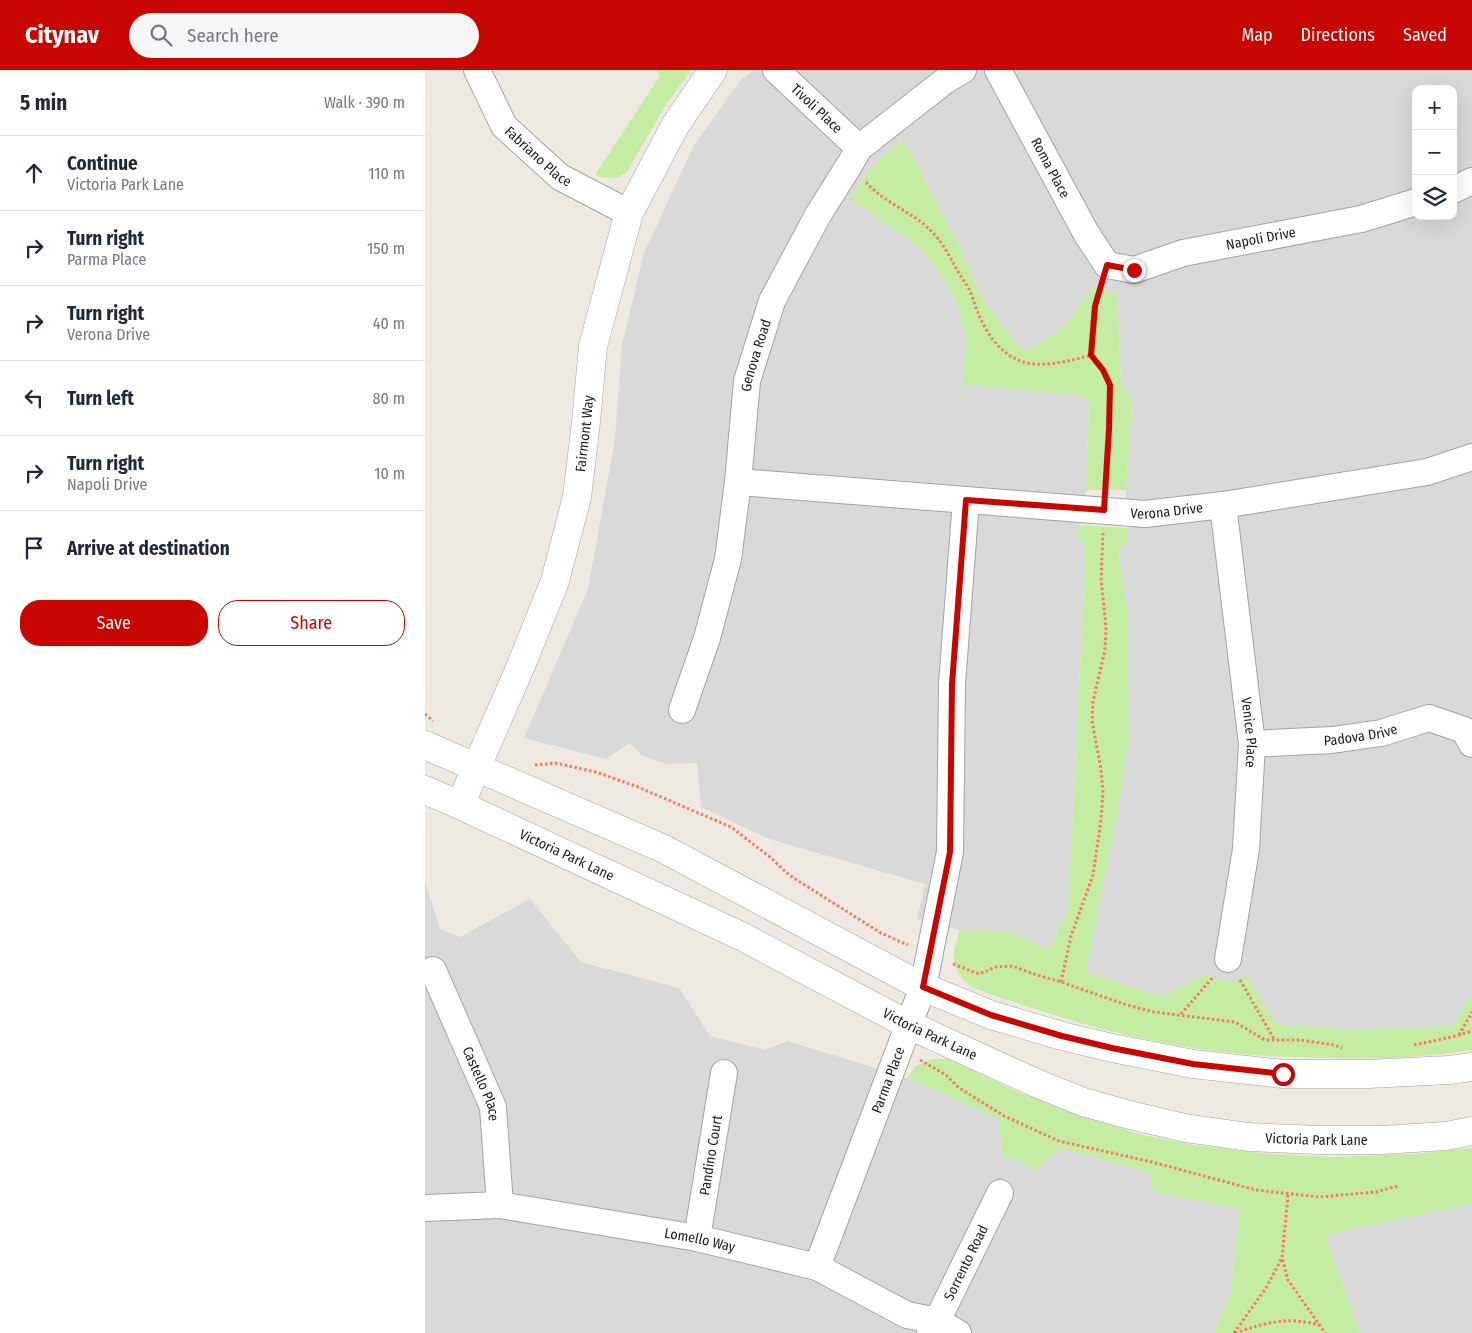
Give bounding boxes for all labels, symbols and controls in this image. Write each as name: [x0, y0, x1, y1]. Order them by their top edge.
search box: [129, 13, 479, 58]
text: Citynav: [25, 21, 99, 49]
icon: search: [147, 21, 175, 49]
text: Search here: [187, 24, 279, 47]
text: Map: [1241, 24, 1273, 46]
text: Directions: [1301, 24, 1375, 46]
text: Saved: [1403, 24, 1447, 46]
street label: Tivoli Place: [787, 80, 846, 137]
map controls: [1412, 85, 1457, 220]
button: +: [1412, 85, 1457, 130]
text: 5 min: [20, 90, 67, 116]
text: Walk · 390 m: [324, 93, 405, 112]
street label: Fabriano Place: [501, 123, 574, 190]
button: −: [1412, 130, 1457, 175]
street label: Roma Place: [1027, 135, 1074, 201]
text: Continue: [67, 152, 138, 175]
icon: ahead: [20, 159, 48, 187]
text: 110 m: [368, 164, 405, 183]
text: Victoria Park Lane: [67, 175, 184, 194]
button: layers: [1412, 175, 1457, 220]
street label: Napoli Drive: [1225, 224, 1297, 254]
text: Turn right: [67, 227, 144, 250]
icon: right: [20, 234, 48, 262]
text: 150 m: [367, 239, 405, 258]
text: Parma Place: [67, 250, 147, 269]
route end: [1123, 259, 1146, 282]
text: Turn right: [67, 302, 144, 325]
icon: right: [20, 309, 48, 337]
text: 40 m: [373, 314, 405, 333]
street label: Genova Road: [738, 317, 775, 392]
text: Verona Drive: [67, 325, 150, 344]
icon: left: [20, 384, 48, 412]
text: Turn left: [67, 387, 134, 410]
text: 80 m: [373, 389, 405, 408]
street label: Fairmont Way: [572, 394, 597, 473]
text: Turn right: [67, 452, 144, 475]
icon: right: [20, 459, 48, 487]
text: 10 m: [374, 464, 405, 483]
text: Napoli Drive: [67, 475, 147, 494]
street label: Verona Drive: [1130, 499, 1204, 523]
icon: arrive: [20, 534, 48, 562]
text: Arrive at destination: [67, 537, 230, 560]
button: Save: [20, 600, 208, 646]
button: Share: [218, 600, 405, 646]
street label: Venice Place: [1237, 696, 1260, 768]
street label: Padova Drive: [1323, 720, 1400, 749]
street label: Victoria Park Lane: [517, 826, 617, 885]
street label: Victoria Park Lane: [880, 1005, 980, 1064]
street label: Castello Place: [459, 1044, 502, 1122]
street label: Parma Place: [868, 1044, 909, 1116]
route start: [1272, 1063, 1295, 1086]
street label: Pandino Court: [696, 1113, 726, 1197]
street label: Victoria Park Lane: [1265, 1130, 1368, 1149]
street label: Sorrento Road: [940, 1222, 992, 1303]
street label: Lomello Way: [663, 1225, 738, 1256]

